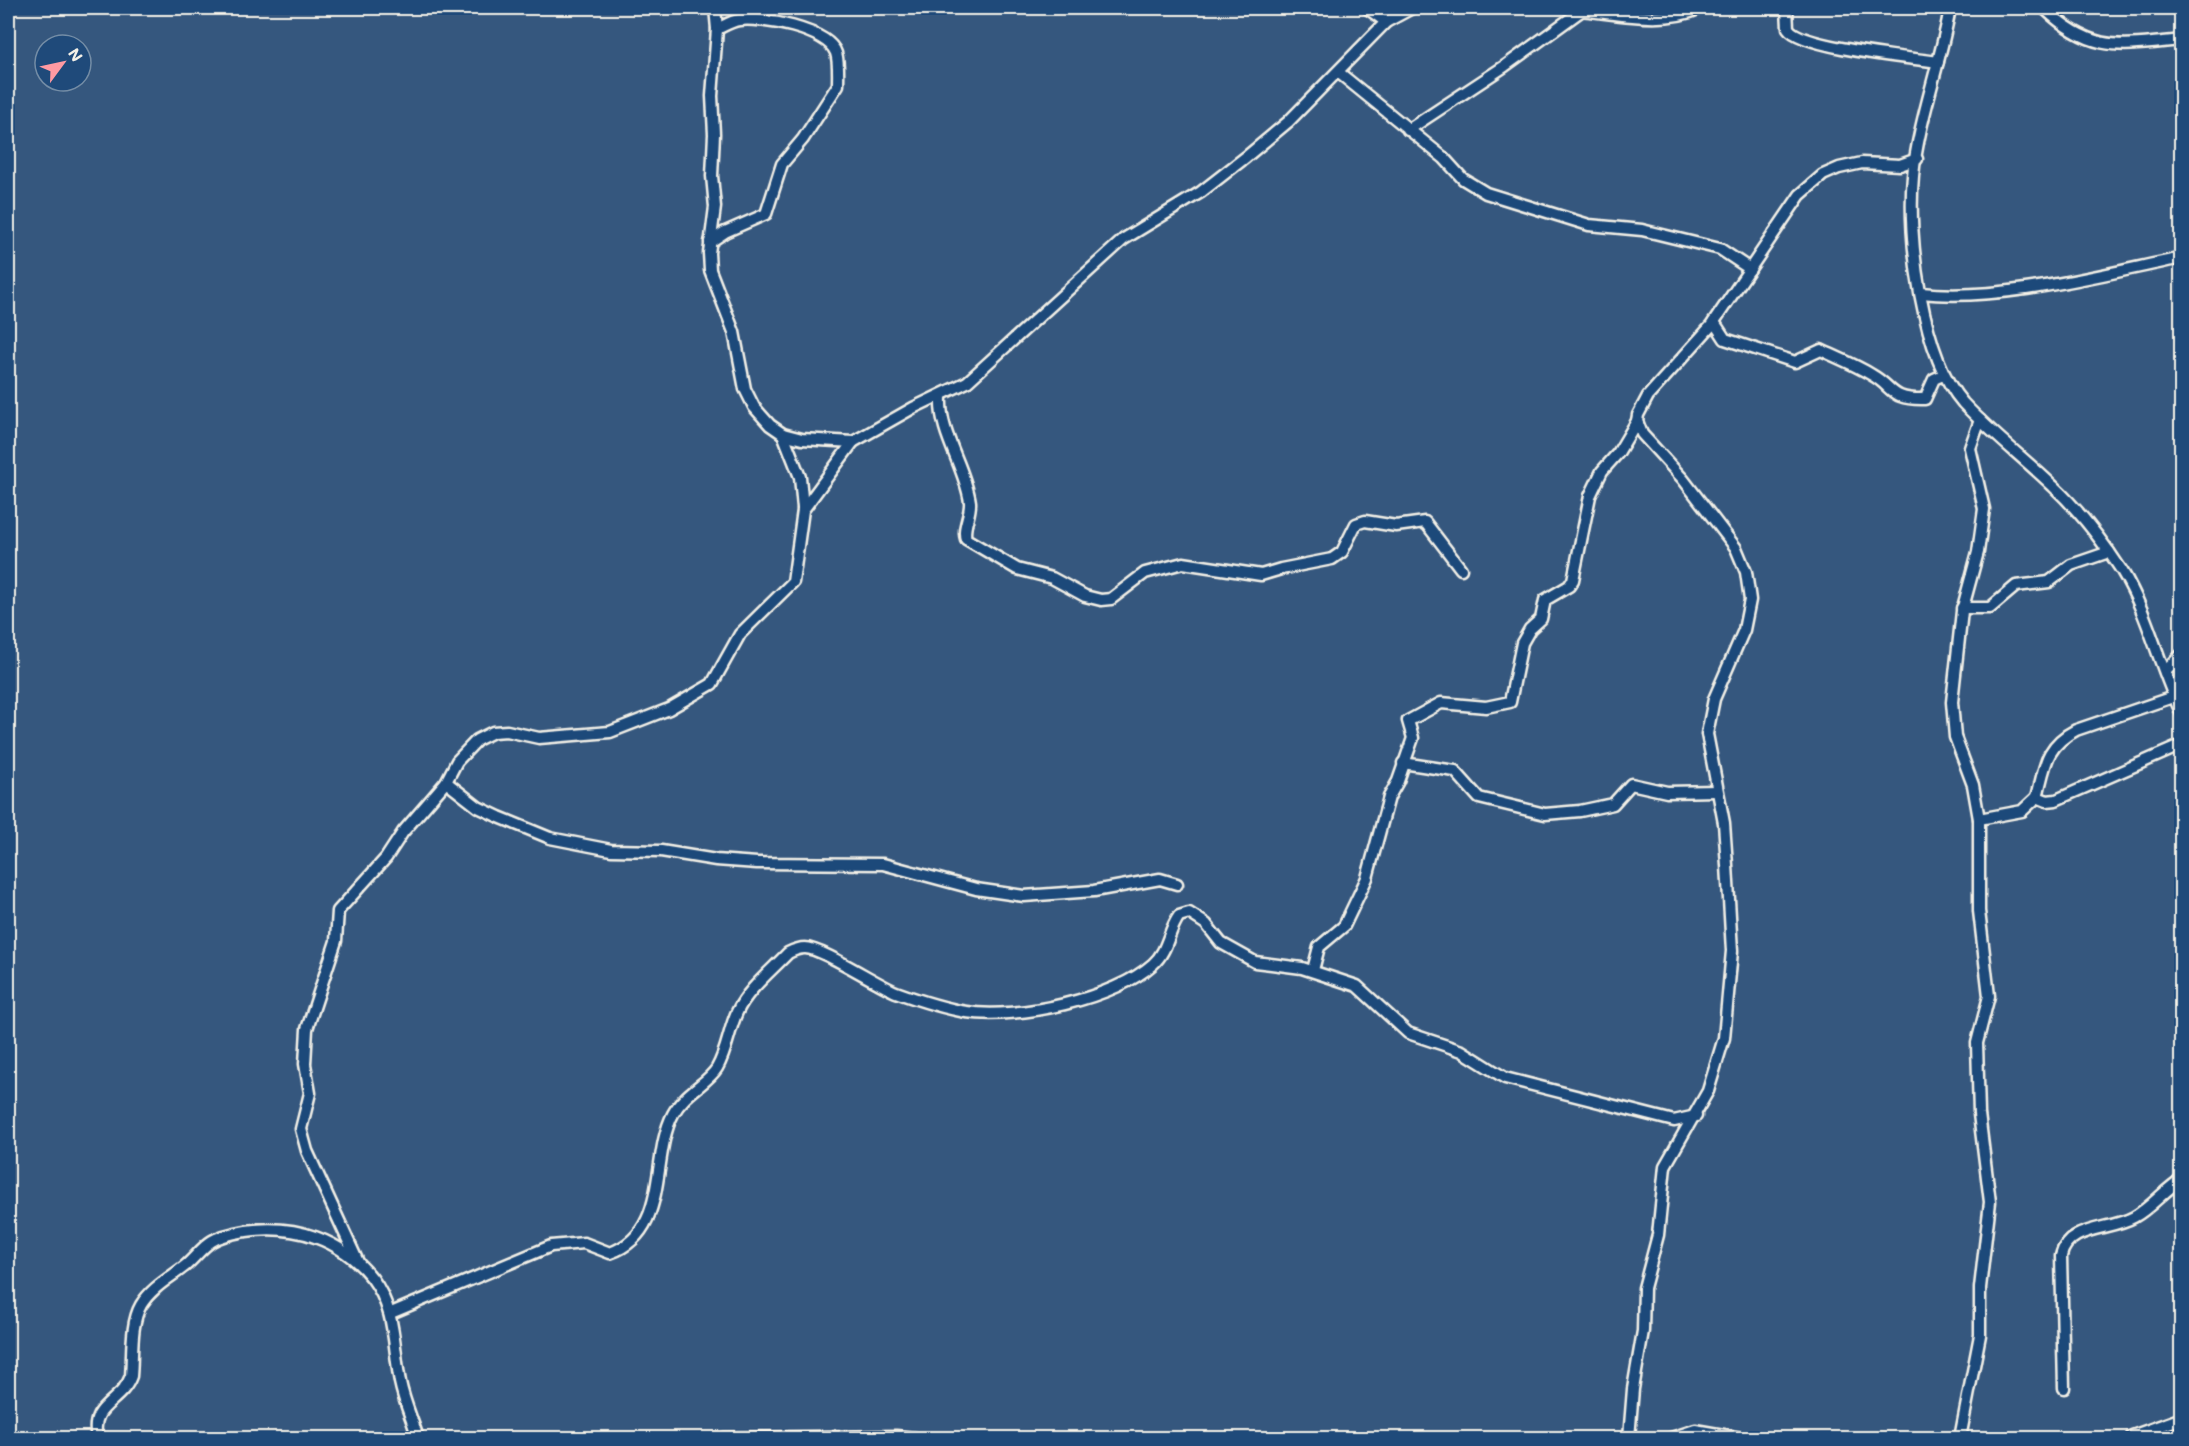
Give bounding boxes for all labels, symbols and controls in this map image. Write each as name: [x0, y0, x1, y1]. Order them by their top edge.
north arrow: [33, 33, 93, 93]
text: N: [64, 44, 88, 65]

